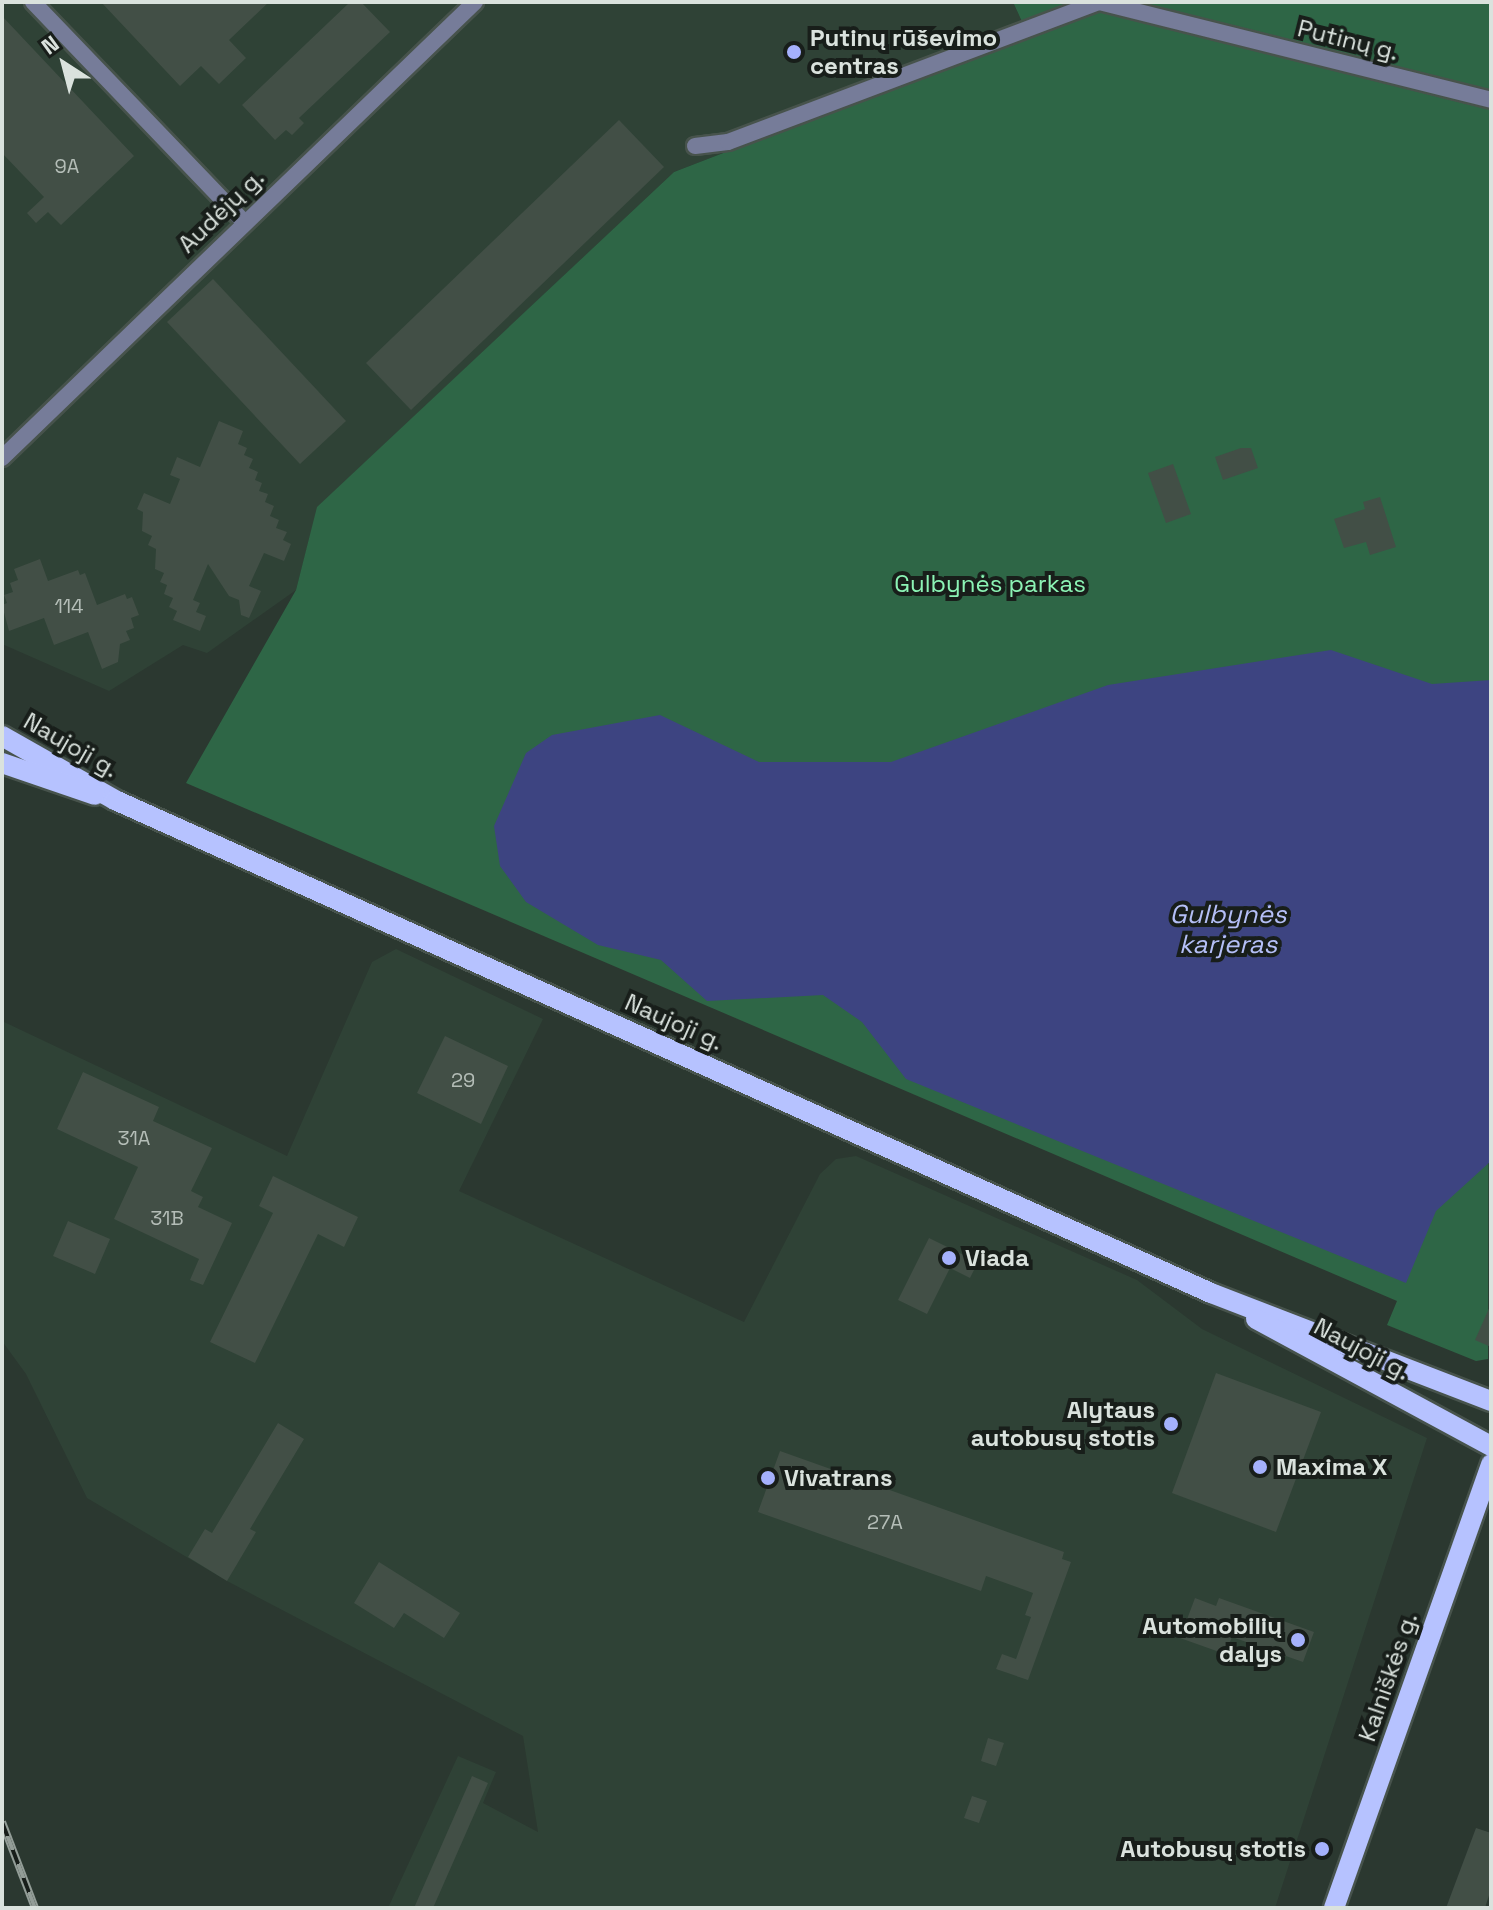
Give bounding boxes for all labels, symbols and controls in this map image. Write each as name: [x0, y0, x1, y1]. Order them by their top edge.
street label: Putinų g.: [1295, 14, 1401, 66]
north arrow: [24, 24, 104, 104]
place label: Putinų rūševimo centras: [810, 24, 997, 80]
text: N: [36, 29, 64, 60]
marker: Putinų rūševimo centras: [785, 43, 803, 61]
house number: 9A: [55, 154, 79, 178]
street label: Audėjų g.: [172, 163, 270, 259]
park label: Gulbynės parkas: [894, 570, 1086, 598]
house number: 114: [54, 594, 84, 618]
street label: Naujoji g.: [19, 706, 123, 784]
water label: Gulbynės karjeras: [1169, 899, 1287, 960]
street label: Naujoji g.: [620, 988, 728, 1056]
house number: 29: [451, 1068, 475, 1092]
house number: 31A: [118, 1126, 150, 1150]
house number: 31B: [150, 1206, 184, 1230]
place label: Viada: [965, 1244, 1029, 1272]
marker: Viada: [940, 1249, 958, 1267]
street label: Naujoji g.: [1309, 1312, 1415, 1386]
place label: Alytaus autobusų stotis: [971, 1396, 1155, 1452]
marker: Alytaus autobusų stotis: [1162, 1415, 1180, 1433]
place label: Maxima X: [1276, 1453, 1388, 1481]
marker: Maxima X: [1251, 1458, 1269, 1476]
place label: Vivatrans: [784, 1464, 892, 1492]
marker: Vivatrans: [759, 1469, 777, 1487]
house number: 27A: [867, 1510, 903, 1534]
street label: Kalniškės g.: [1353, 1609, 1423, 1745]
place label: Automobilių dalys: [1142, 1612, 1282, 1668]
marker: Automobilių dalys: [1289, 1631, 1307, 1649]
place label: Autobusų stotis: [1120, 1835, 1306, 1863]
marker: Autobusų stotis: [1313, 1840, 1331, 1858]

